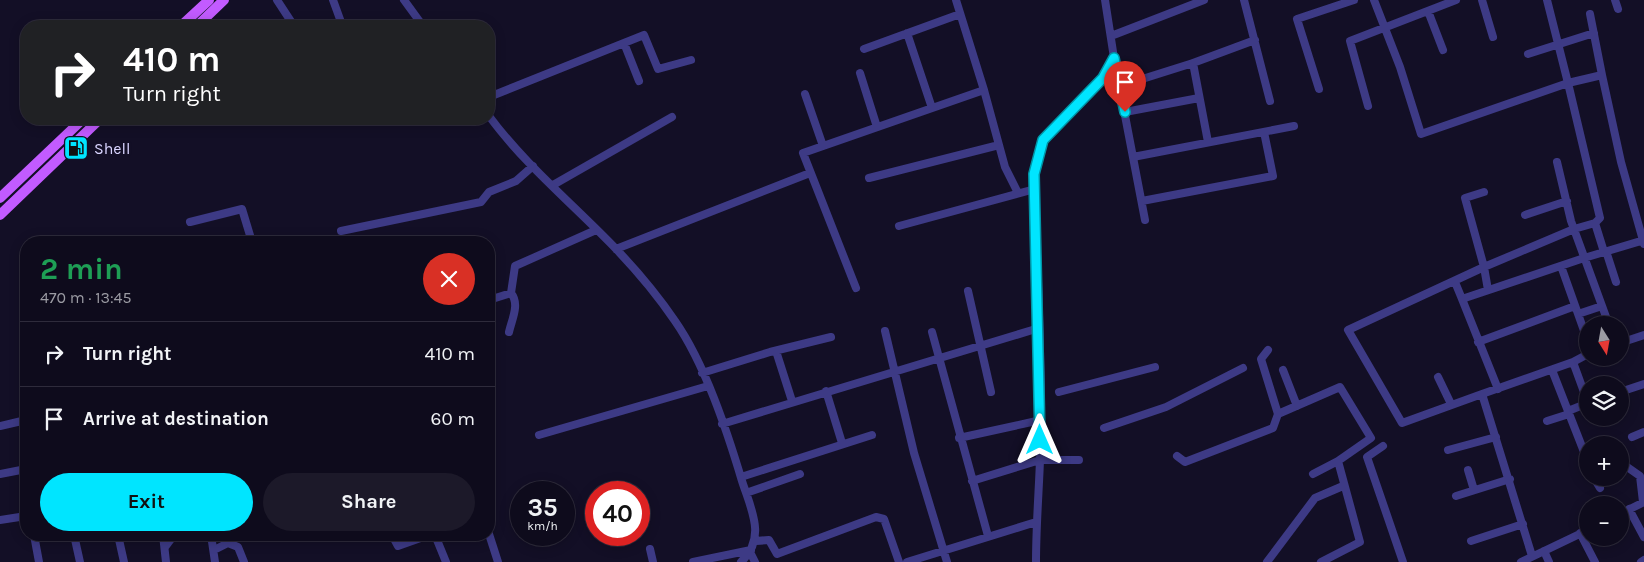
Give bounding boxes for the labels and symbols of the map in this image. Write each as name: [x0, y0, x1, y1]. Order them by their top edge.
pin: [1104, 61, 1146, 112]
fuel station icon: Shell: [63, 135, 89, 161]
place label: Shell: [94, 139, 131, 158]
north arrow: [1579, 316, 1629, 366]
position arrow: [1013, 413, 1065, 465]
speed limit sign: 40: [585, 481, 650, 546]

